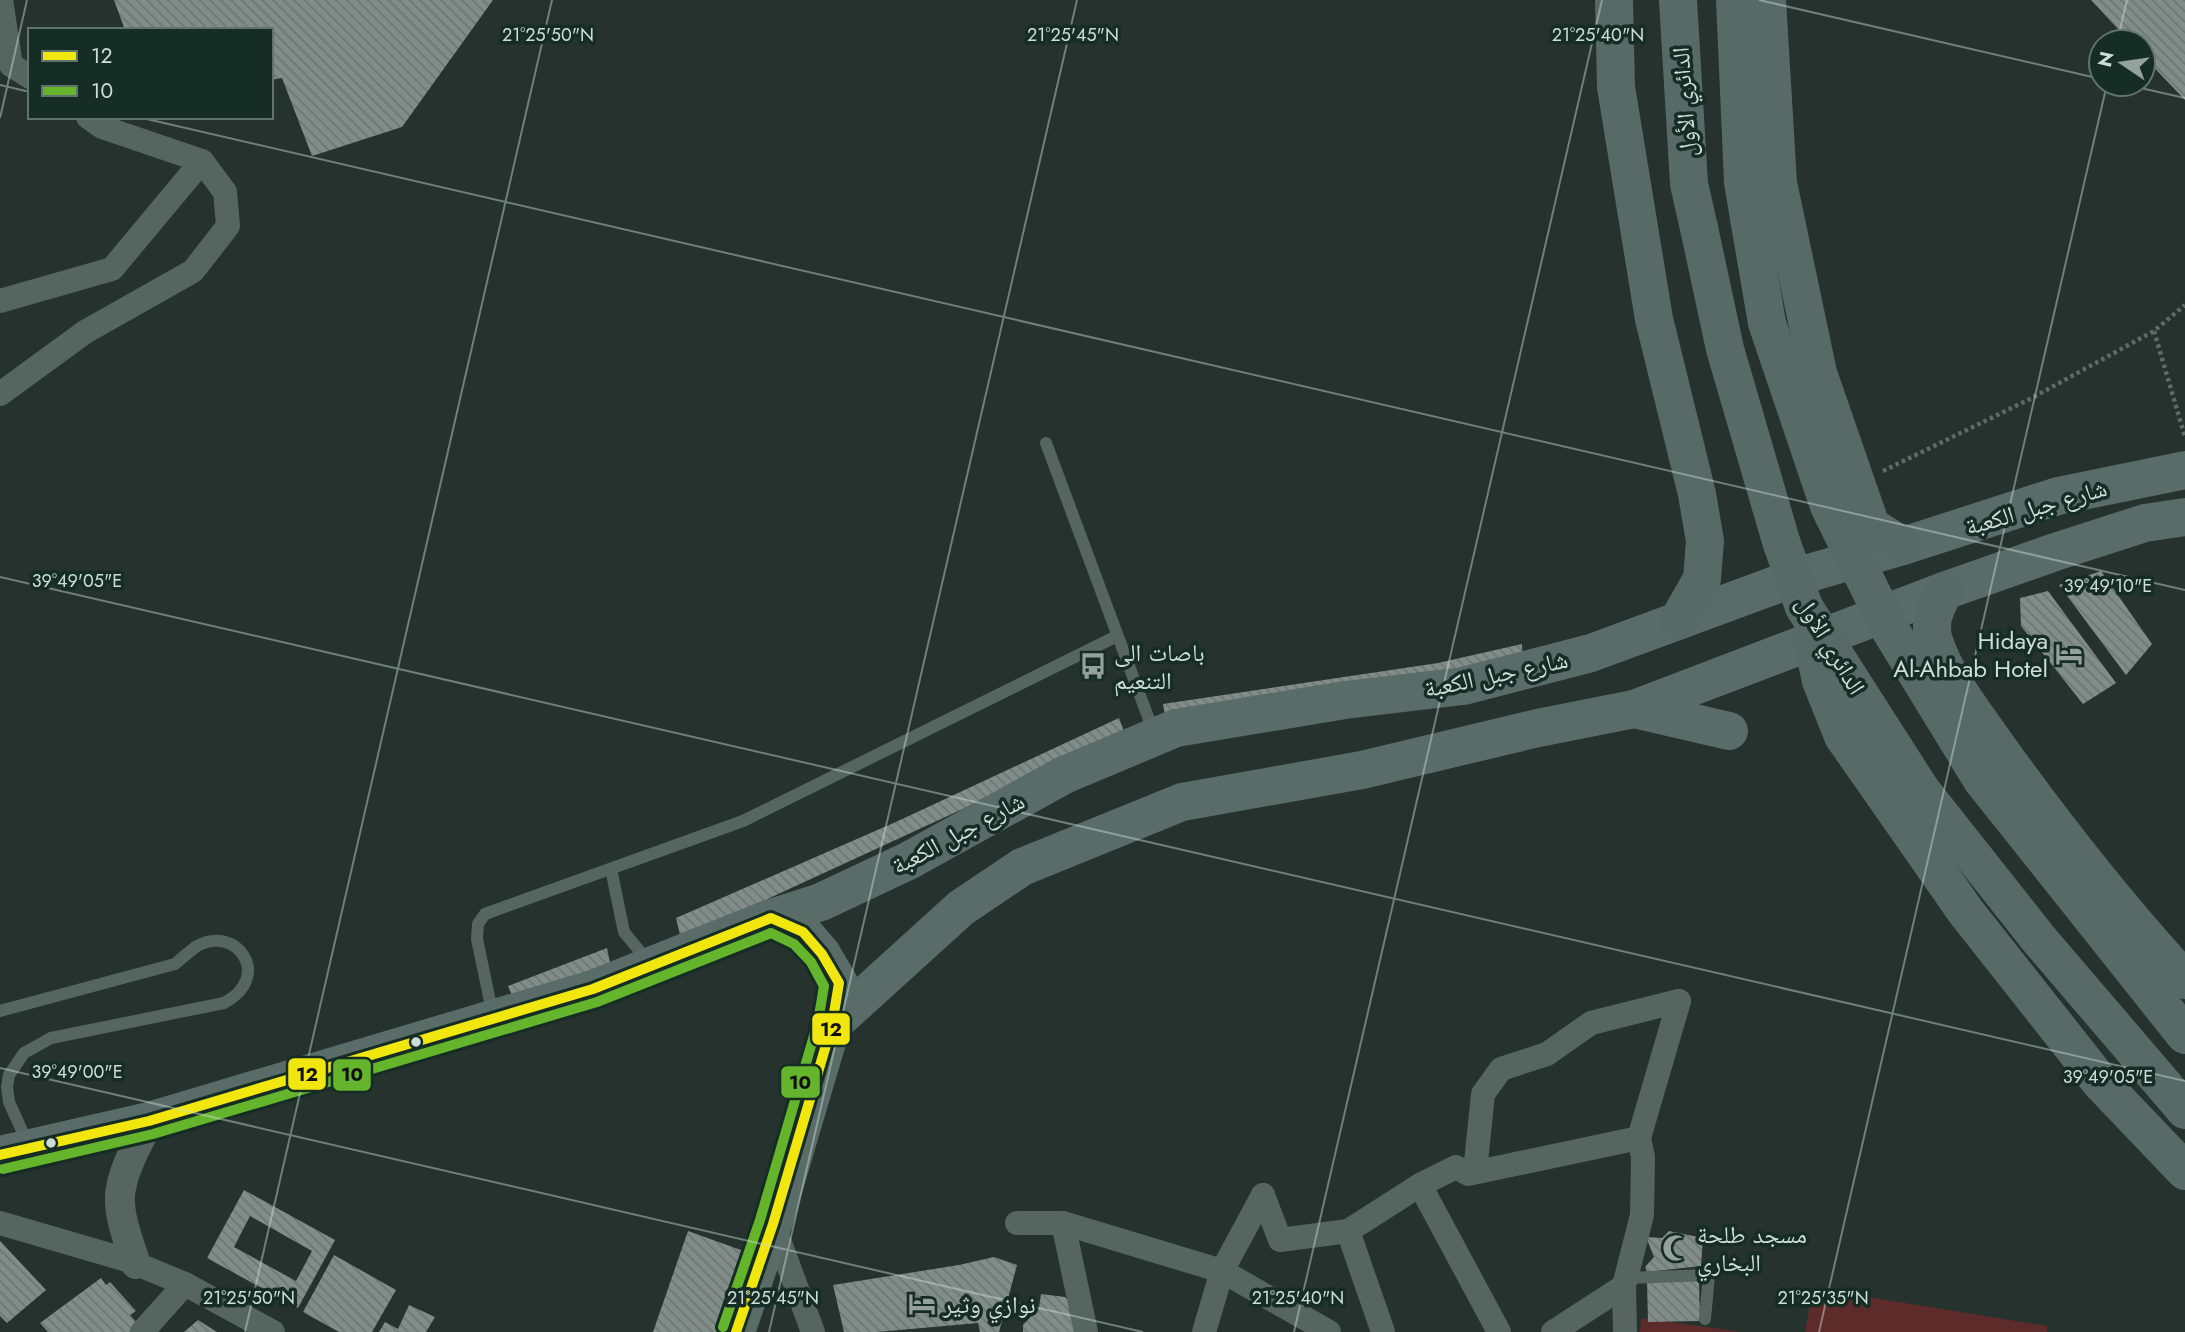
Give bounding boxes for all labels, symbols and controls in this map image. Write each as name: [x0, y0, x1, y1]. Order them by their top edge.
text: 21°25'50"N: [502, 22, 594, 48]
text: 21°25'45"N: [1027, 22, 1119, 48]
text: 21°25'40"N: [1552, 22, 1644, 48]
legend: [28, 28, 273, 119]
north arrow: [2087, 28, 2157, 98]
text: 12: [91, 41, 112, 71]
street label: الدائري الأول: [1663, 46, 1707, 158]
text: N: [2091, 49, 2121, 70]
text: 10: [91, 76, 113, 106]
street label: شارع جبل الكعبة: [1961, 470, 2111, 544]
text: 39°49'05"E: [32, 568, 122, 594]
text: 39°49'10"E: [2064, 573, 2152, 599]
street label: الدائري الأول: [1786, 589, 1874, 702]
place label: Hidaya Al-Ahbab Hotel: [1893, 623, 2048, 686]
place label: باصات الى التنعيم: [1114, 635, 1205, 698]
hotel icon: Hidaya Al-Ahbab Hotel: [2054, 639, 2084, 669]
street label: شارع جبل الكعبة: [1421, 642, 1571, 706]
bus stop icon: باصات الى التنعيم: [1078, 651, 1108, 681]
street label: شارع جبل الكعبة: [885, 783, 1031, 883]
line badge: 12: [811, 1012, 851, 1046]
text: 12: [820, 1016, 842, 1043]
unlabelled marker: [409, 1035, 423, 1049]
line badge: 12: [287, 1057, 327, 1091]
line badge: 10: [332, 1058, 372, 1092]
text: 39°49'00"E: [31, 1059, 123, 1085]
text: 12: [296, 1061, 318, 1088]
text: 10: [341, 1061, 363, 1088]
text: 39°49'05"E: [2063, 1064, 2153, 1090]
line badge: 10: [780, 1065, 821, 1099]
text: 10: [789, 1069, 811, 1096]
unlabelled marker: [44, 1136, 58, 1150]
place label: مسجد طلحة البخاري: [1697, 1217, 1807, 1282]
mosque icon: مسجد طلحة البخاري: [1661, 1233, 1691, 1263]
text: 21°25'50"N: [203, 1285, 295, 1311]
text: 21°25'45"N: [727, 1285, 819, 1311]
text: 21°25'40"N: [1252, 1285, 1344, 1311]
text: 21°25'35"N: [1777, 1285, 1869, 1311]
place label: نوازي وثير: [942, 1287, 1036, 1324]
hotel icon: نوازي وثير: [907, 1289, 937, 1319]

